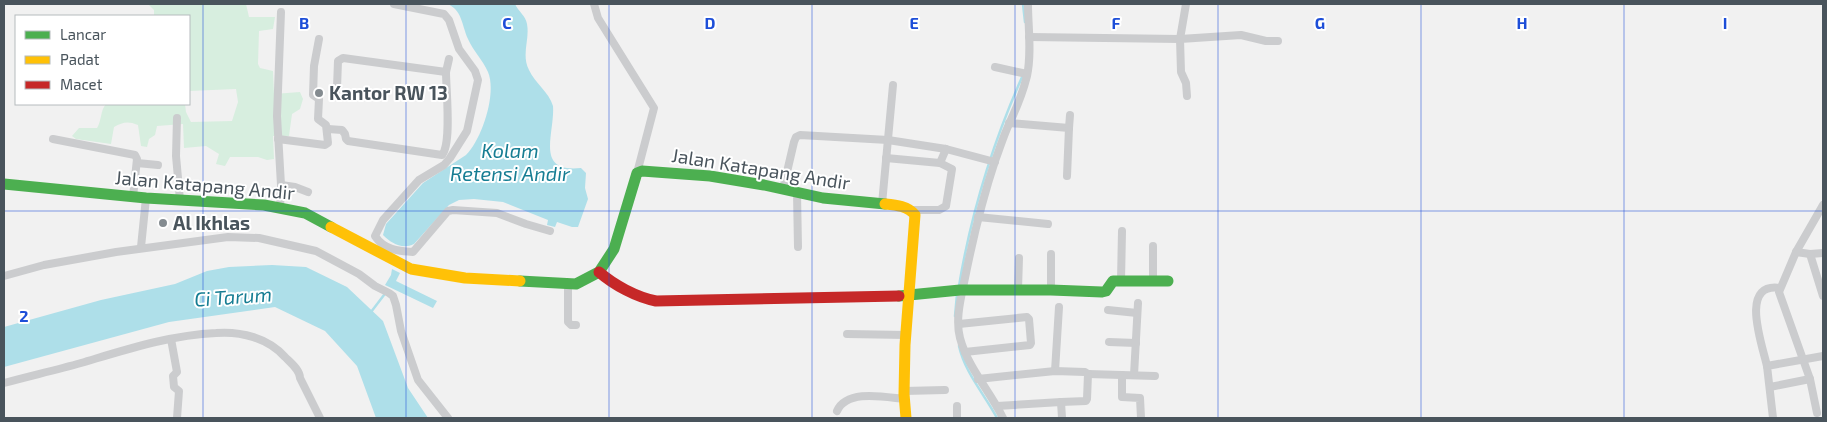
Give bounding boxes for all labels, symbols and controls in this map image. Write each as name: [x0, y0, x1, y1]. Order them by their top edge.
text: B: [299, 13, 309, 32]
text: C: [502, 13, 512, 32]
text: D: [705, 13, 716, 32]
text: E: [909, 13, 919, 32]
text: F: [1112, 13, 1121, 32]
text: G: [1315, 13, 1325, 32]
text: H: [1516, 13, 1528, 32]
text: I: [1723, 13, 1727, 32]
legend: [15, 15, 190, 105]
text: Lancar: [60, 25, 106, 43]
text: Padat: [60, 50, 100, 68]
text: Macet: [60, 75, 103, 93]
place label: Kantor RW 13: [329, 81, 448, 104]
marker: Kantor RW 13: [313, 87, 325, 99]
water label: Kolam Retensi Andir: [450, 138, 571, 185]
street label: Jalan Katapang Andir: [670, 143, 852, 194]
street label: Jalan Katapang Andir: [114, 165, 296, 204]
place label: Al Ikhlas: [173, 211, 250, 234]
marker: Al Ikhlas: [157, 217, 169, 229]
water label: Ci Tarum: [193, 281, 273, 311]
text: 2: [19, 306, 29, 325]

